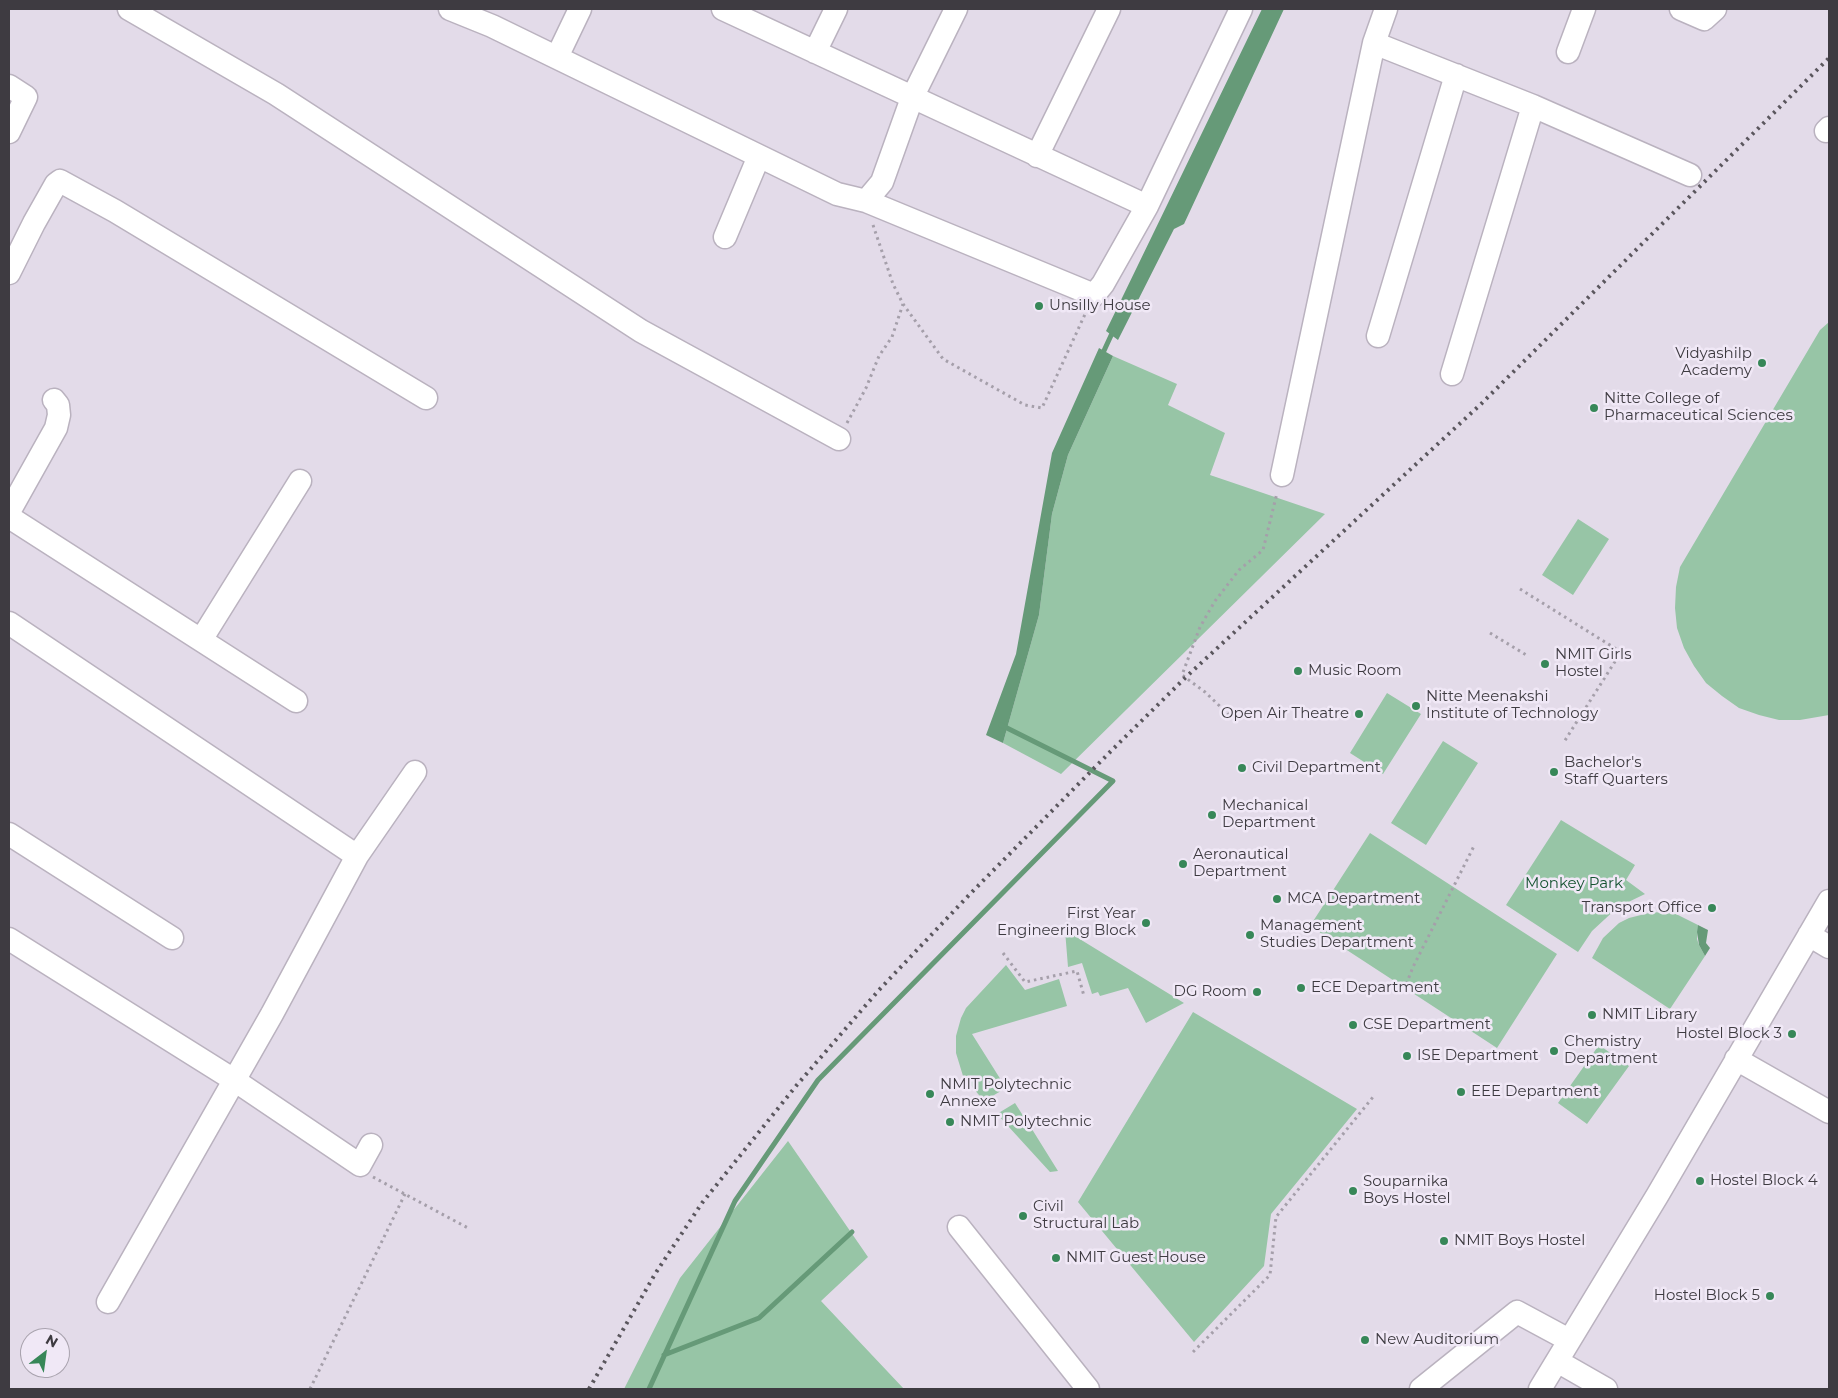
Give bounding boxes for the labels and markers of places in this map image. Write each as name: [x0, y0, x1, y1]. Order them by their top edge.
place label: Unsilly House: [1049, 297, 1150, 315]
marker: Unsilly House: [1033, 300, 1045, 312]
place label: Vidyashilp Academy: [1675, 345, 1752, 380]
marker: Vidyashilp Academy: [1756, 357, 1768, 369]
place label: Nitte College of Pharmaceutical Sciences: [1604, 390, 1793, 425]
marker: Nitte College of Pharmaceutical Sciences: [1588, 402, 1600, 414]
place label: NMIT Girls Hostel: [1555, 646, 1631, 681]
marker: NMIT Girls Hostel: [1539, 658, 1551, 670]
place label: Music Room: [1308, 662, 1402, 680]
marker: Music Room: [1292, 665, 1304, 677]
place label: Nitte Meenakshi Institute of Technology: [1426, 688, 1598, 723]
marker: Nitte Meenakshi Institute of Technology: [1410, 700, 1422, 712]
place label: Open Air Theatre: [1221, 705, 1349, 723]
marker: Open Air Theatre: [1353, 708, 1365, 720]
place label: Bachelor's Staff Quarters: [1564, 754, 1668, 789]
place label: Civil Department: [1252, 759, 1381, 777]
marker: Civil Department: [1236, 762, 1248, 774]
marker: Bachelor's Staff Quarters: [1548, 766, 1560, 778]
place label: Mechanical Department: [1222, 797, 1316, 832]
marker: Mechanical Department: [1206, 809, 1218, 821]
place label: Aeronautical Department: [1193, 846, 1288, 881]
marker: Aeronautical Department: [1177, 858, 1189, 870]
place label: MCA Department: [1287, 890, 1420, 908]
marker: MCA Department: [1271, 893, 1283, 905]
place label: Transport Office: [1582, 899, 1702, 917]
marker: Transport Office: [1706, 902, 1718, 914]
place label: First Year Engineering Block: [997, 905, 1136, 940]
marker: First Year Engineering Block: [1140, 917, 1152, 929]
place label: Management Studies Department: [1260, 917, 1414, 952]
marker: Management Studies Department: [1244, 929, 1256, 941]
place label: ECE Department: [1311, 979, 1440, 997]
marker: ECE Department: [1295, 982, 1307, 994]
place label: DG Room: [1174, 983, 1247, 1001]
marker: DG Room: [1251, 986, 1263, 998]
place label: NMIT Library: [1602, 1006, 1697, 1024]
marker: NMIT Library: [1586, 1009, 1598, 1021]
place label: CSE Department: [1363, 1016, 1491, 1034]
marker: CSE Department: [1347, 1019, 1359, 1031]
place label: Hostel Block 3: [1676, 1025, 1782, 1043]
marker: Hostel Block 3: [1786, 1028, 1798, 1040]
place label: Chemistry Department: [1564, 1033, 1658, 1068]
marker: Chemistry Department: [1548, 1045, 1560, 1057]
place label: ISE Department: [1417, 1047, 1539, 1065]
marker: ISE Department: [1401, 1050, 1413, 1062]
place label: NMIT Polytechnic Annexe: [940, 1076, 1072, 1111]
place label: EEE Department: [1471, 1083, 1599, 1101]
marker: EEE Department: [1455, 1086, 1467, 1098]
marker: NMIT Polytechnic Annexe: [924, 1088, 936, 1100]
place label: NMIT Polytechnic: [960, 1113, 1092, 1131]
marker: NMIT Polytechnic: [944, 1116, 956, 1128]
place label: Hostel Block 4: [1710, 1172, 1818, 1190]
place label: Souparnika Boys Hostel: [1363, 1173, 1451, 1208]
marker: Hostel Block 4: [1694, 1175, 1706, 1187]
marker: Souparnika Boys Hostel: [1347, 1185, 1359, 1197]
place label: Civil Structural Lab: [1033, 1198, 1139, 1233]
marker: Civil Structural Lab: [1017, 1210, 1029, 1222]
place label: NMIT Boys Hostel: [1454, 1232, 1585, 1250]
marker: NMIT Boys Hostel: [1438, 1235, 1450, 1247]
place label: NMIT Guest House: [1066, 1249, 1206, 1267]
marker: NMIT Guest House: [1050, 1252, 1062, 1264]
place label: Hostel Block 5: [1654, 1287, 1760, 1305]
marker: Hostel Block 5: [1764, 1290, 1776, 1302]
place label: New Auditorium: [1375, 1331, 1499, 1349]
marker: New Auditorium: [1359, 1334, 1371, 1346]

